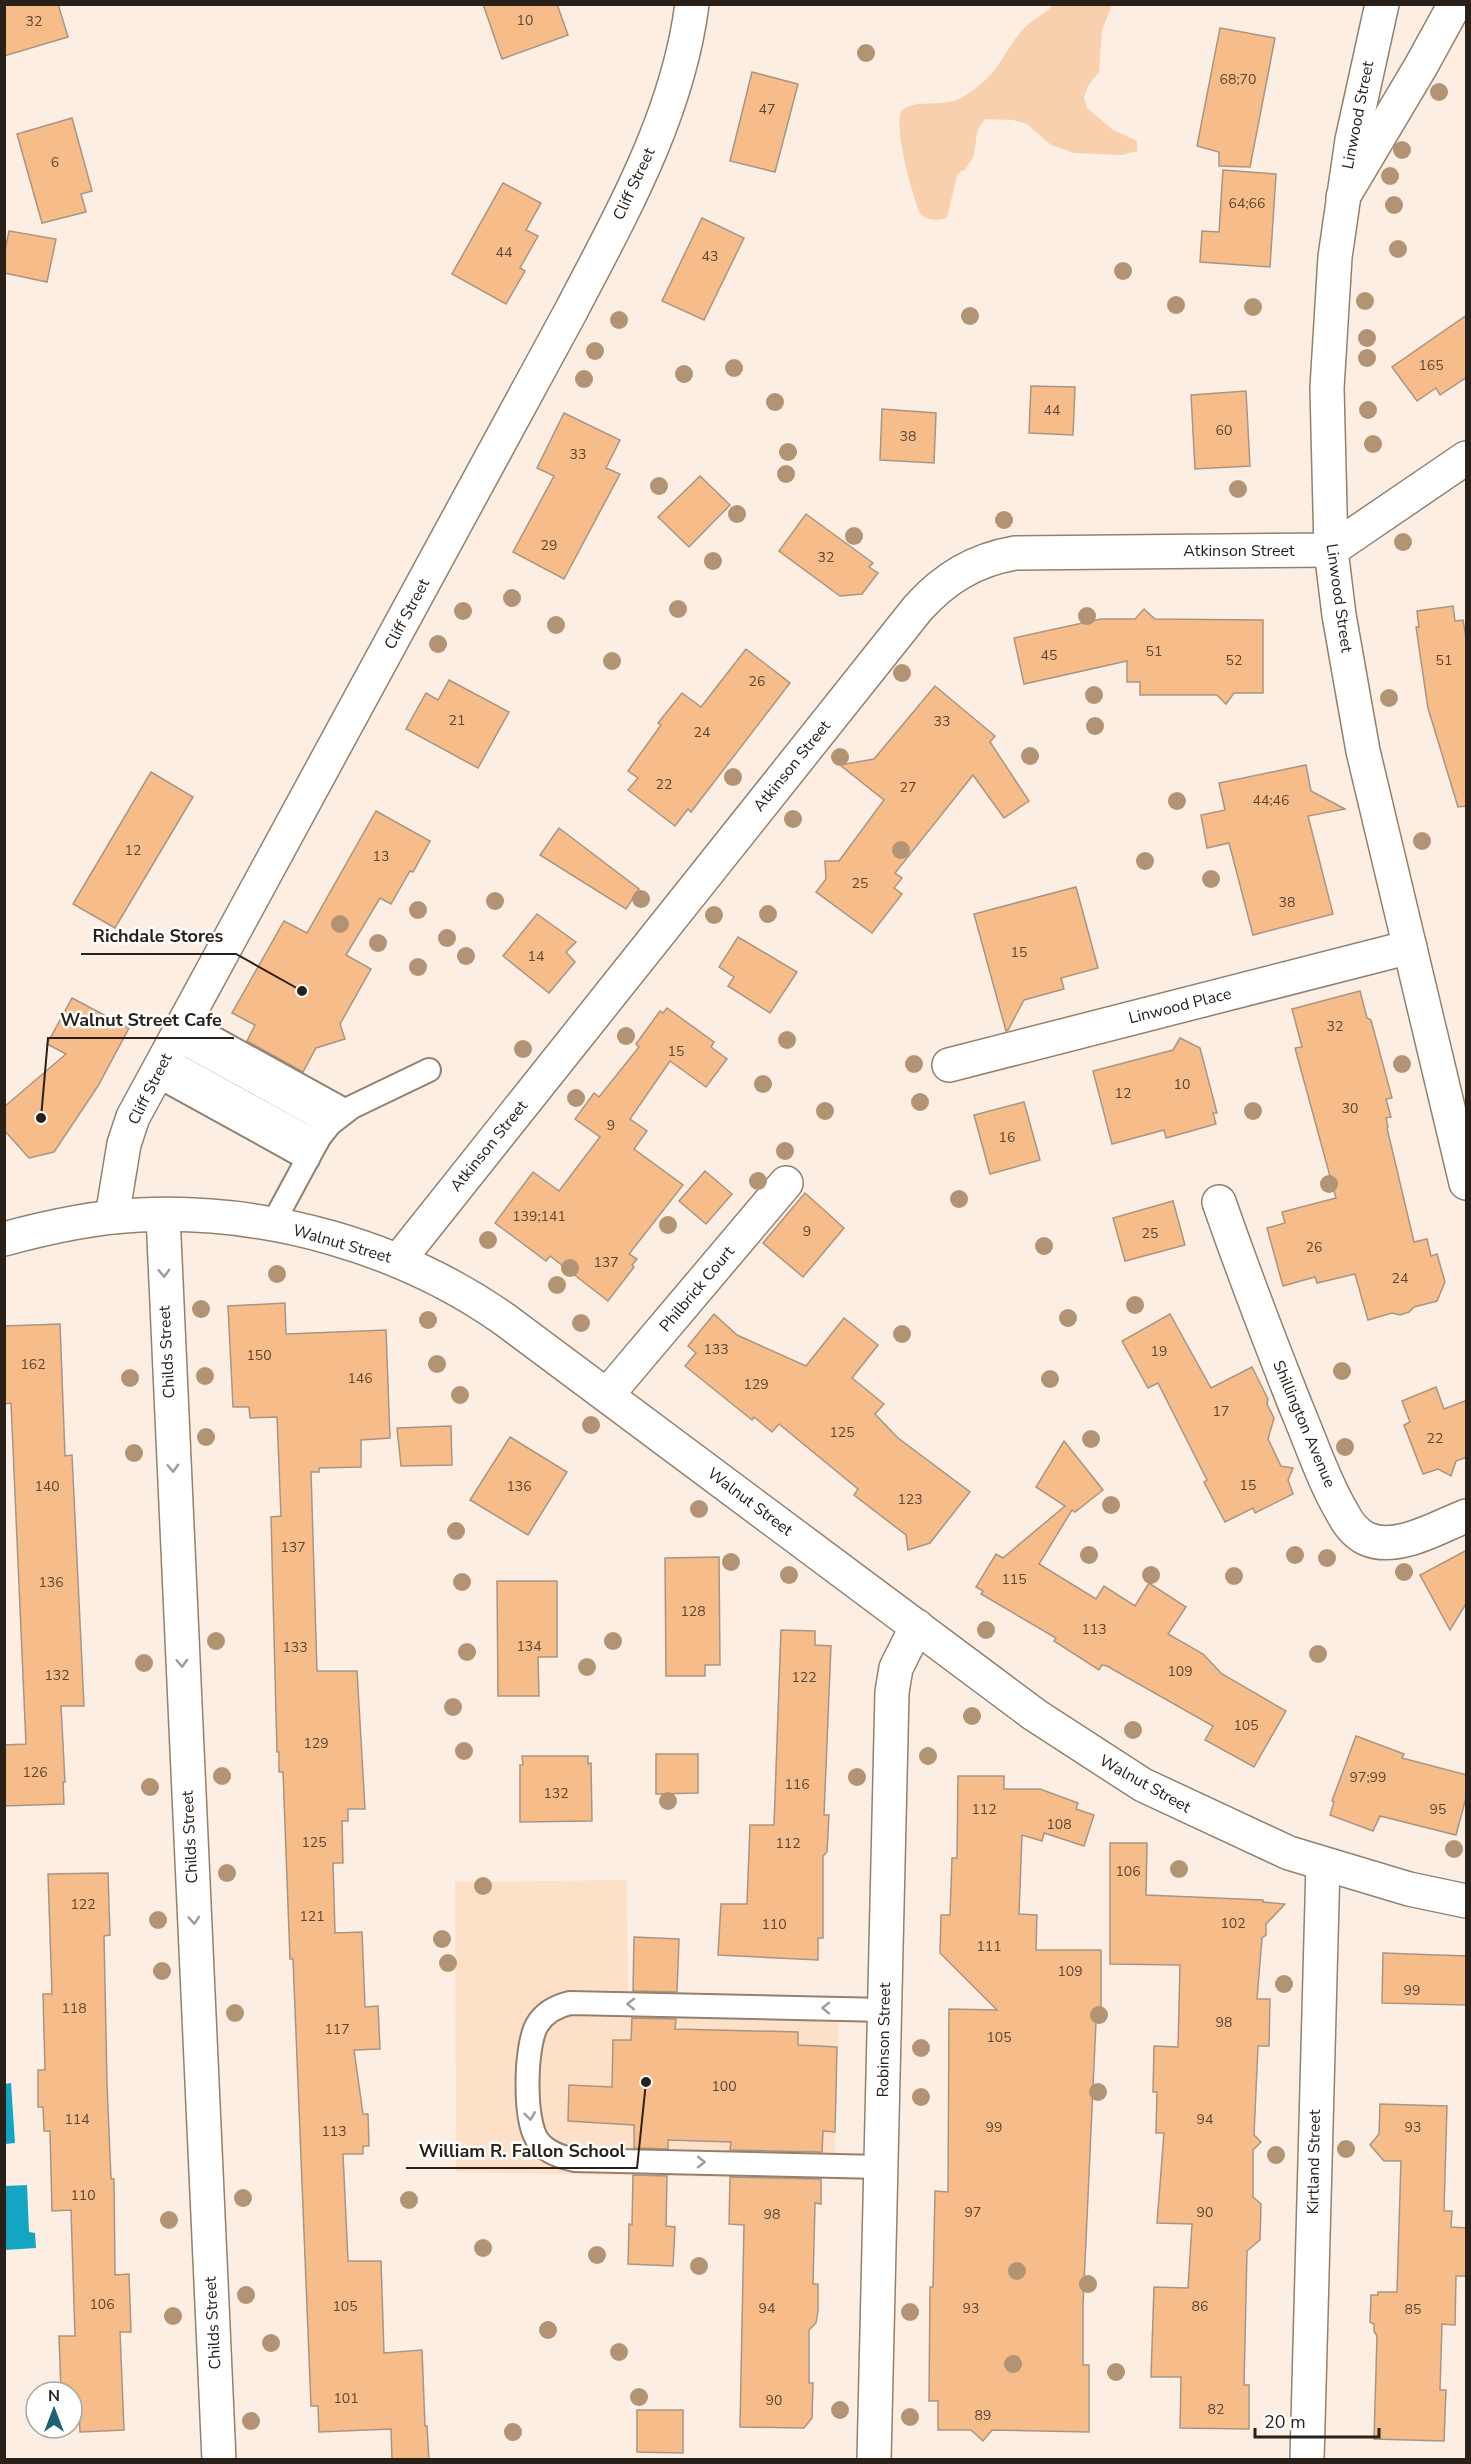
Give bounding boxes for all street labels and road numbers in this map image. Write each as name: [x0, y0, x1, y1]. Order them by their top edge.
street label: Linwood Street: [1337, 59, 1379, 171]
street label: Cliff Street: [608, 144, 660, 224]
street label: Atkinson Street: [1183, 540, 1295, 562]
street label: Linwood Street: [1320, 542, 1358, 654]
street label: Cliff Street: [379, 574, 435, 653]
street label: Atkinson Street: [748, 716, 836, 816]
street label: Linwood Place: [1126, 983, 1234, 1029]
street label: Cliff Street: [123, 1049, 178, 1128]
street label: Atkinson Street: [445, 1096, 533, 1196]
street label: Walnut Street: [290, 1219, 394, 1269]
street label: Philbrick Court: [655, 1241, 740, 1337]
street label: Childs Street: [154, 1305, 180, 1399]
street label: Shillington Avenue: [1267, 1357, 1341, 1491]
street label: Walnut Street: [703, 1463, 797, 1542]
street label: Walnut Street: [1095, 1750, 1195, 1818]
street label: Childs Street: [177, 1790, 203, 1884]
street label: Robinson Street: [872, 1982, 896, 2098]
street label: Kirtland Street: [1302, 2109, 1326, 2215]
street label: Childs Street: [200, 2276, 226, 2370]

